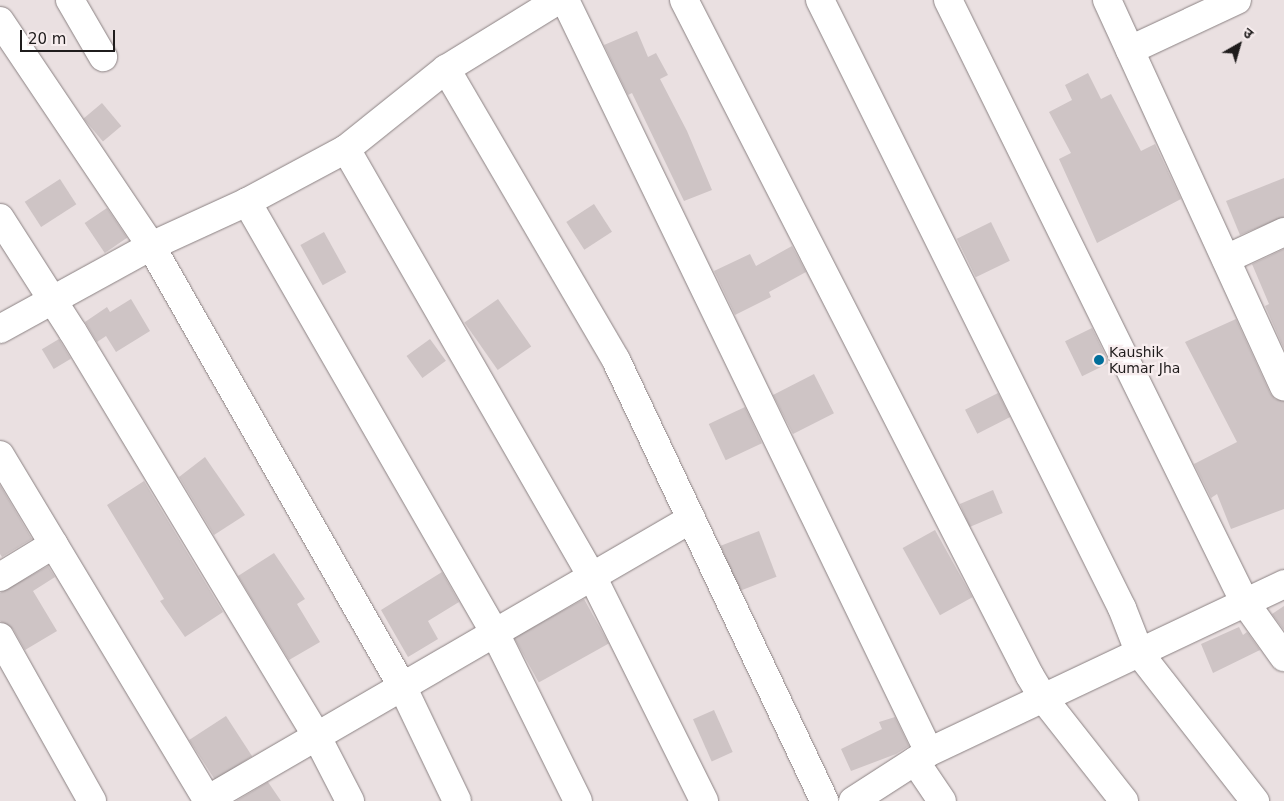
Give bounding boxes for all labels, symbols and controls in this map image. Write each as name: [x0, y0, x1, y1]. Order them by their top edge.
scale bar: [22, 20, 118, 52]
north arrow: [1214, 20, 1264, 70]
text: उ: [1240, 24, 1256, 42]
text: 20 m: [28, 30, 66, 48]
place label: Kaushik Kumar Jha: [1109, 344, 1180, 377]
marker: Kaushik Kumar Jha: [1093, 354, 1105, 366]

